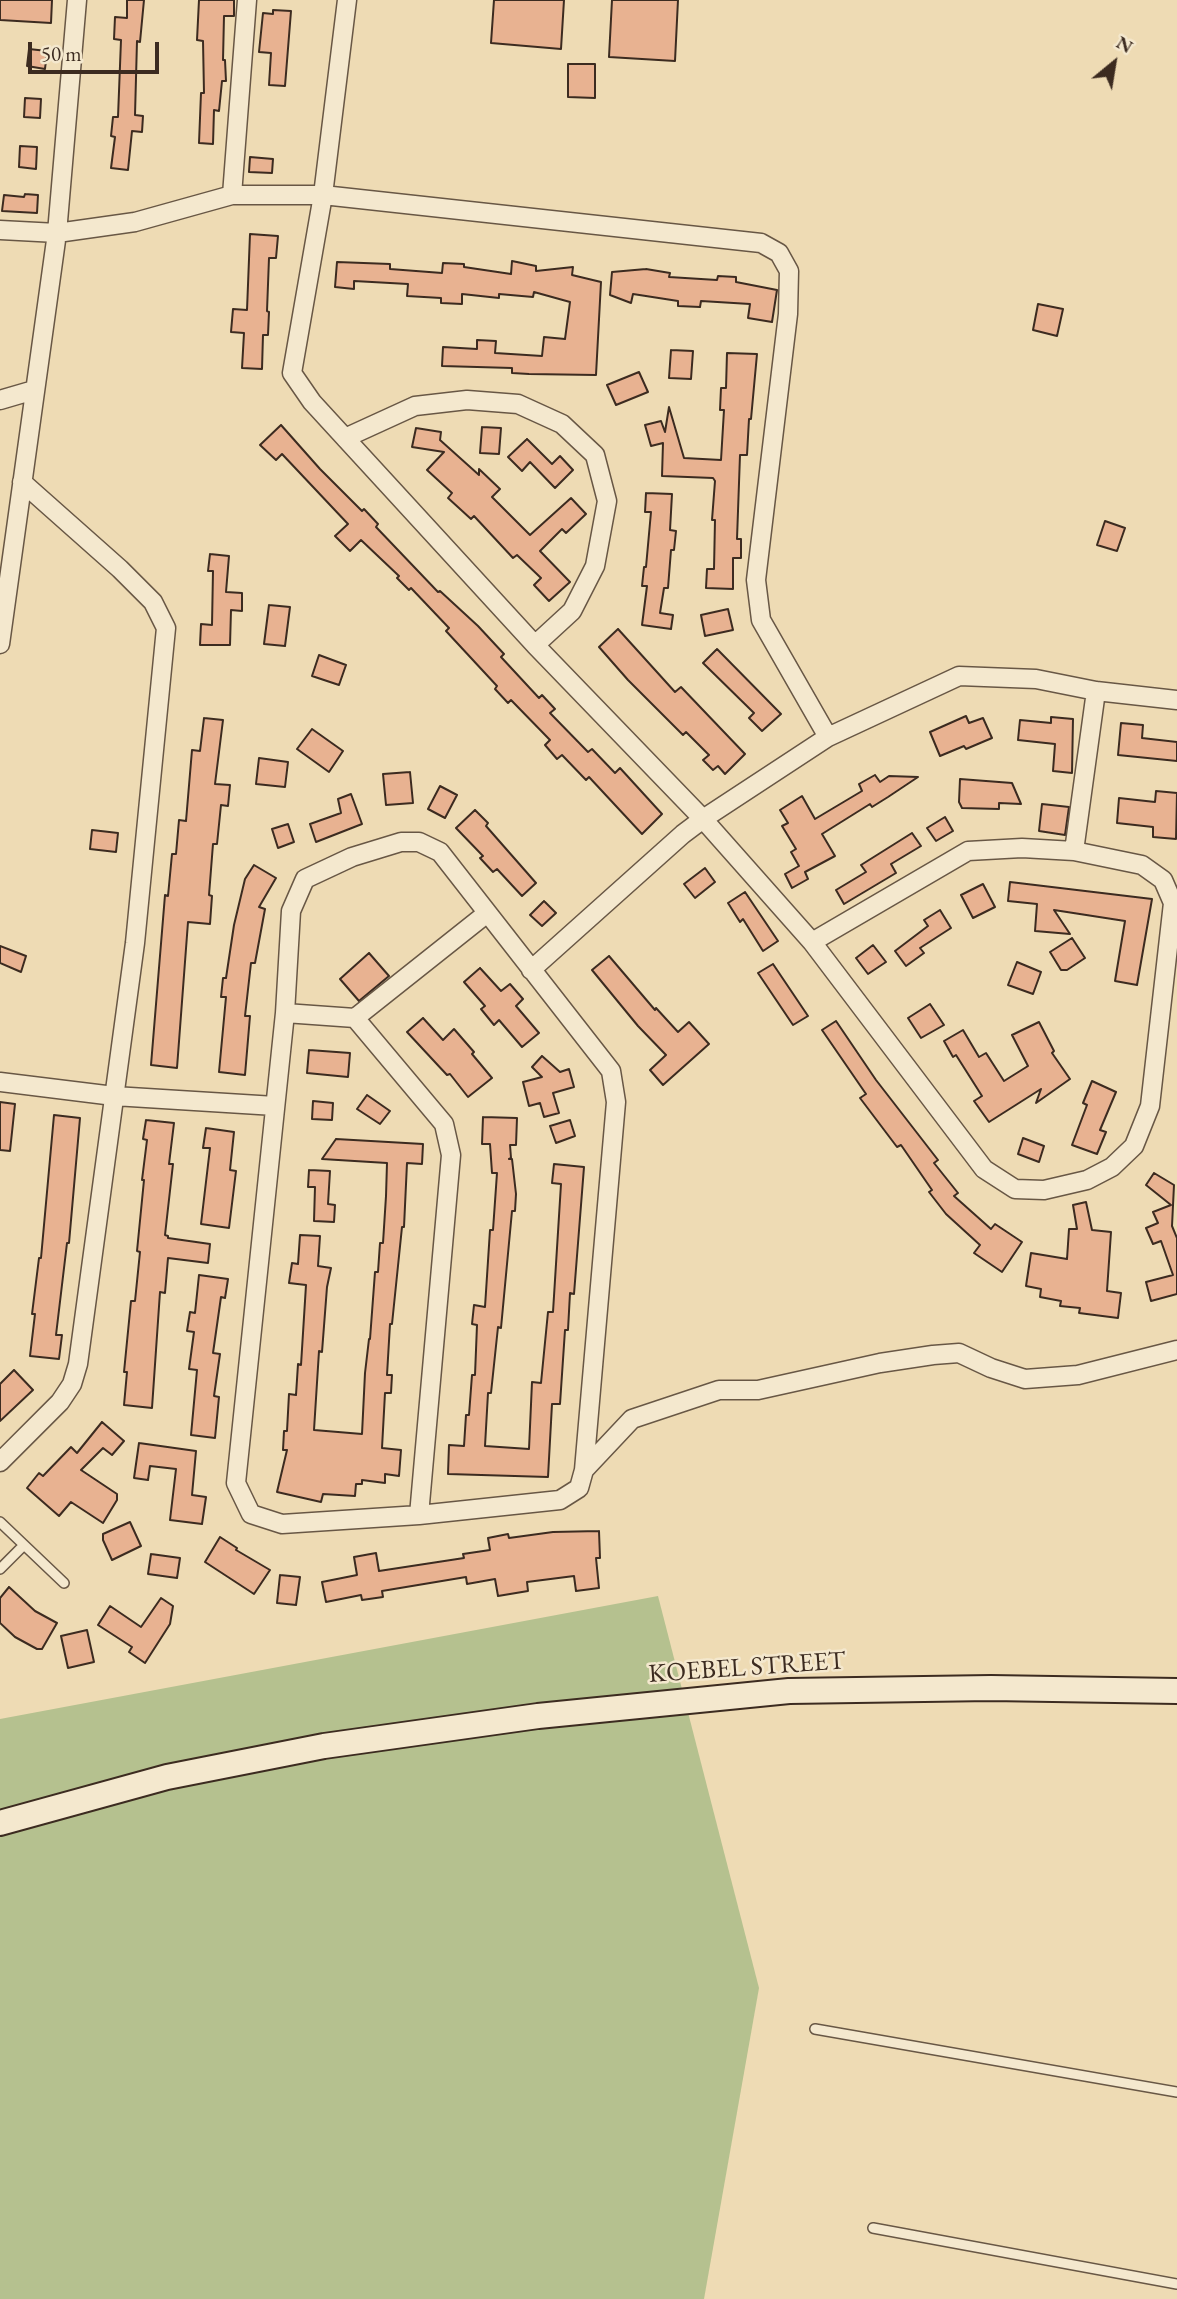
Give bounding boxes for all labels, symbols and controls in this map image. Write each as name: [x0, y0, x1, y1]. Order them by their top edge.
scale bar: [32, 28, 163, 72]
north arrow: [1079, 28, 1149, 98]
text: N: [1112, 30, 1138, 59]
text: 50 m: [41, 40, 82, 67]
street label: KOEBEL STREET: [647, 1646, 847, 1690]

